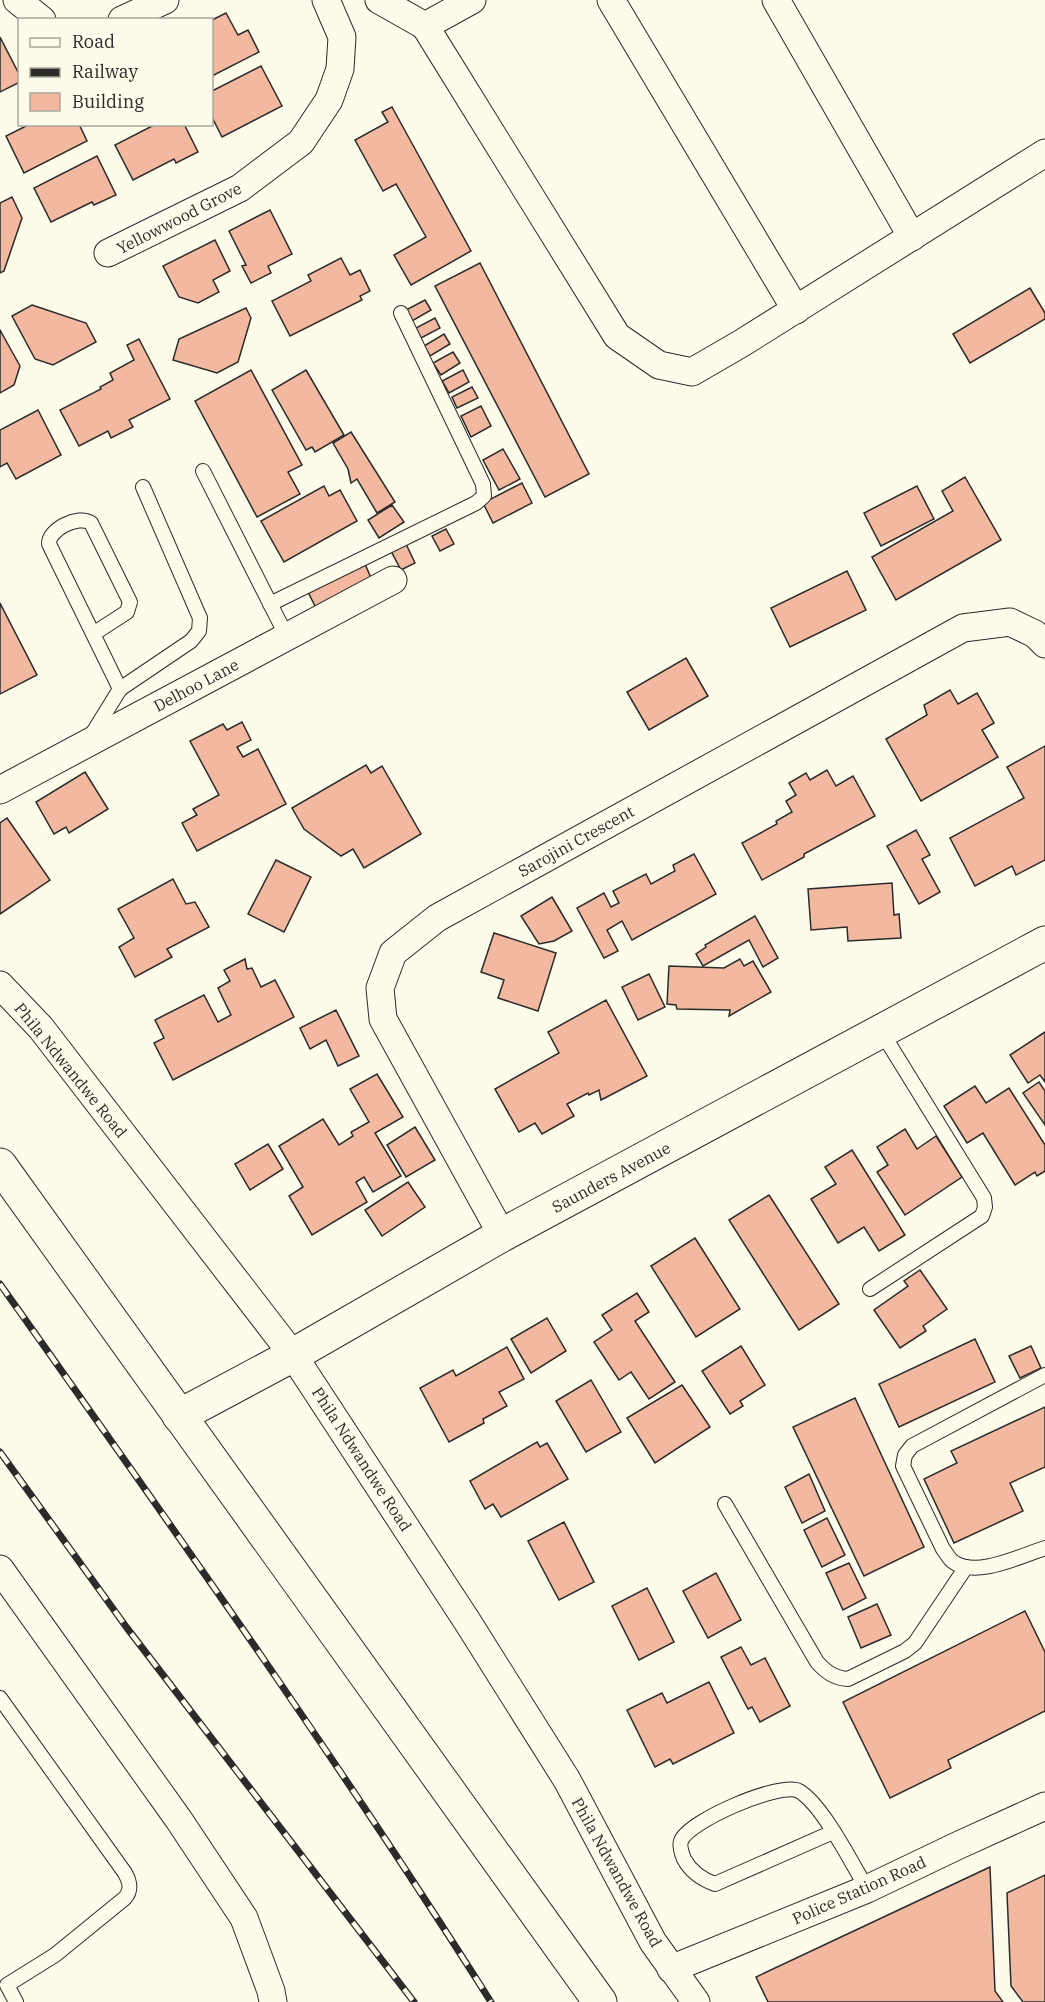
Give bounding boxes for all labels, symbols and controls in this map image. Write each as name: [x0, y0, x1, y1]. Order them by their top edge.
legend: [18, 18, 213, 126]
text: Road: [72, 30, 115, 53]
text: Railway: [72, 60, 138, 83]
text: Building: [72, 90, 144, 113]
street label: Yellowwood Grove: [113, 178, 245, 258]
street label: Delhoo Lane: [150, 654, 242, 716]
street label: Sarojini Crescent: [515, 801, 638, 881]
street label: Phila Ndwandwe Road: [10, 998, 132, 1142]
street label: Saunders Avenue: [548, 1137, 674, 1217]
street label: Phila Ndwandwe Road: [308, 1383, 416, 1535]
street label: Phila Ndwandwe Road: [567, 1794, 667, 1951]
street label: Police Station Road: [789, 1851, 929, 1928]

